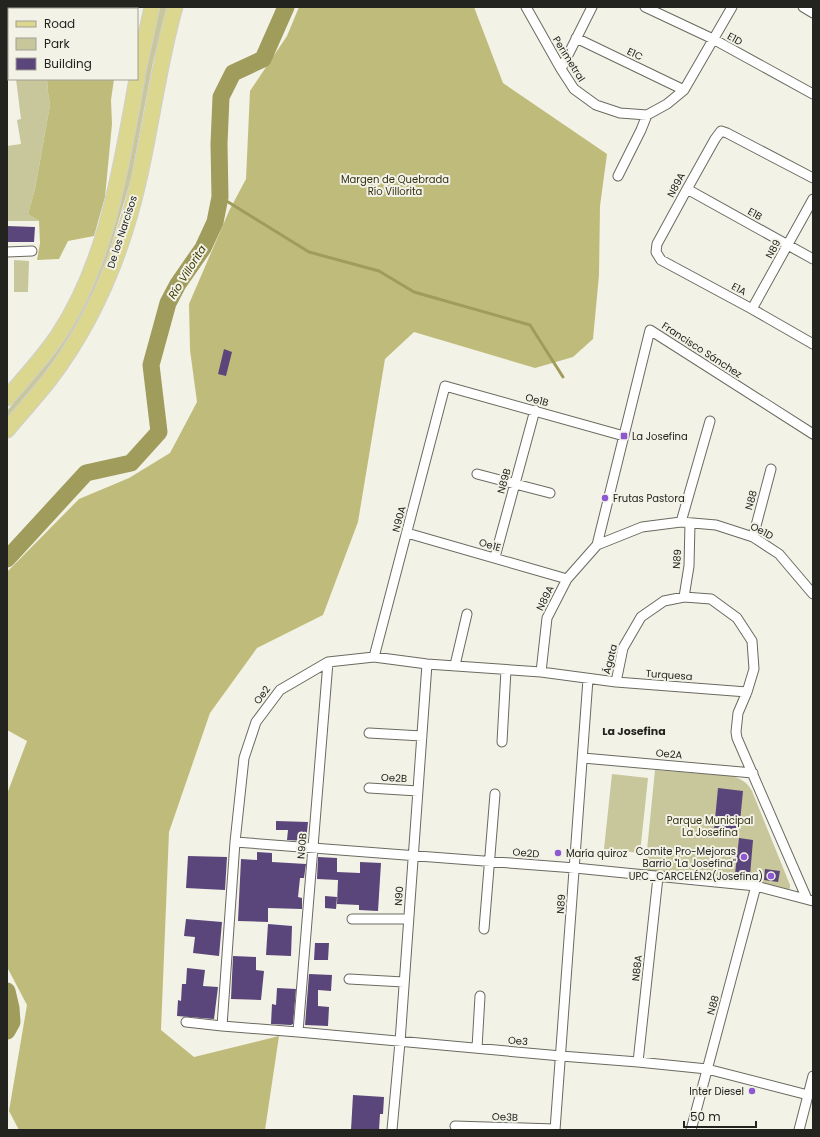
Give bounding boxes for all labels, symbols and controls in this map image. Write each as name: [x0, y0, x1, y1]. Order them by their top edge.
legend: [8, 8, 138, 80]
text: Road: [44, 15, 75, 32]
street label: E1D: [725, 29, 745, 49]
street label: Perimetral: [549, 33, 589, 85]
text: Park: [44, 35, 71, 52]
street label: E1C: [624, 44, 646, 64]
text: Building: [44, 55, 92, 72]
street label: N89A: [663, 170, 689, 200]
park label: Margen de Quebrada Río Villorita: [341, 172, 449, 199]
street label: De los Narcisos: [103, 194, 141, 270]
street label: E1B: [745, 204, 765, 224]
street label: N89: [762, 237, 784, 261]
water label: Río Villorita: [164, 242, 210, 302]
street label: E1A: [729, 279, 749, 299]
street label: Francisco Sánchez: [659, 318, 745, 382]
street label: Oe1B: [524, 390, 550, 410]
place label: La Josefina: [632, 429, 688, 444]
marker: La Josefina: [619, 431, 629, 441]
street label: N89B: [493, 467, 515, 495]
street label: N88: [741, 489, 761, 511]
place label: Frutas Pastora: [613, 491, 685, 506]
marker: Frutas Pastora: [600, 493, 610, 503]
street label: N90A: [388, 504, 410, 534]
street label: Oe1D: [748, 519, 776, 543]
street label: Oe1E: [477, 535, 503, 555]
street label: N89: [669, 549, 685, 569]
street label: N89A: [532, 583, 558, 613]
street label: Ágata: [599, 642, 621, 676]
street label: Turquesa: [645, 666, 693, 684]
street label: Oe2: [250, 682, 274, 707]
district label: La Josefina: [602, 723, 666, 739]
street label: Oe2A: [655, 745, 683, 763]
street label: Oe2B: [381, 770, 407, 786]
park label: Parque Municipal La Josefina: [667, 813, 753, 840]
street label: N90B: [293, 833, 311, 859]
street label: Oe2D: [512, 844, 540, 862]
place label: Comite Pro-Mejoras Barrio "La Josefina": [636, 844, 736, 871]
place label: María quiroz: [566, 846, 628, 861]
marker: María quiroz: [553, 848, 563, 858]
marker: Comite Pro-Mejoras Barrio "La Josefina": [739, 852, 749, 862]
place label: UPC_CARCELÉN2(Josefina): [629, 869, 763, 884]
marker: UPC_CARCELÉN2(Josefina): [766, 871, 776, 881]
street label: N90: [391, 886, 407, 906]
street label: N89: [553, 894, 569, 914]
street label: N88A: [628, 954, 646, 982]
street label: N88: [703, 994, 723, 1016]
street label: Oe3: [507, 1033, 529, 1049]
place label: Inter Diesel: [689, 1084, 744, 1099]
marker: Inter Diesel: [747, 1086, 757, 1096]
scale bar: [684, 1103, 756, 1129]
text: 50 m: [690, 1108, 721, 1125]
street label: Oe3B: [492, 1109, 518, 1125]

